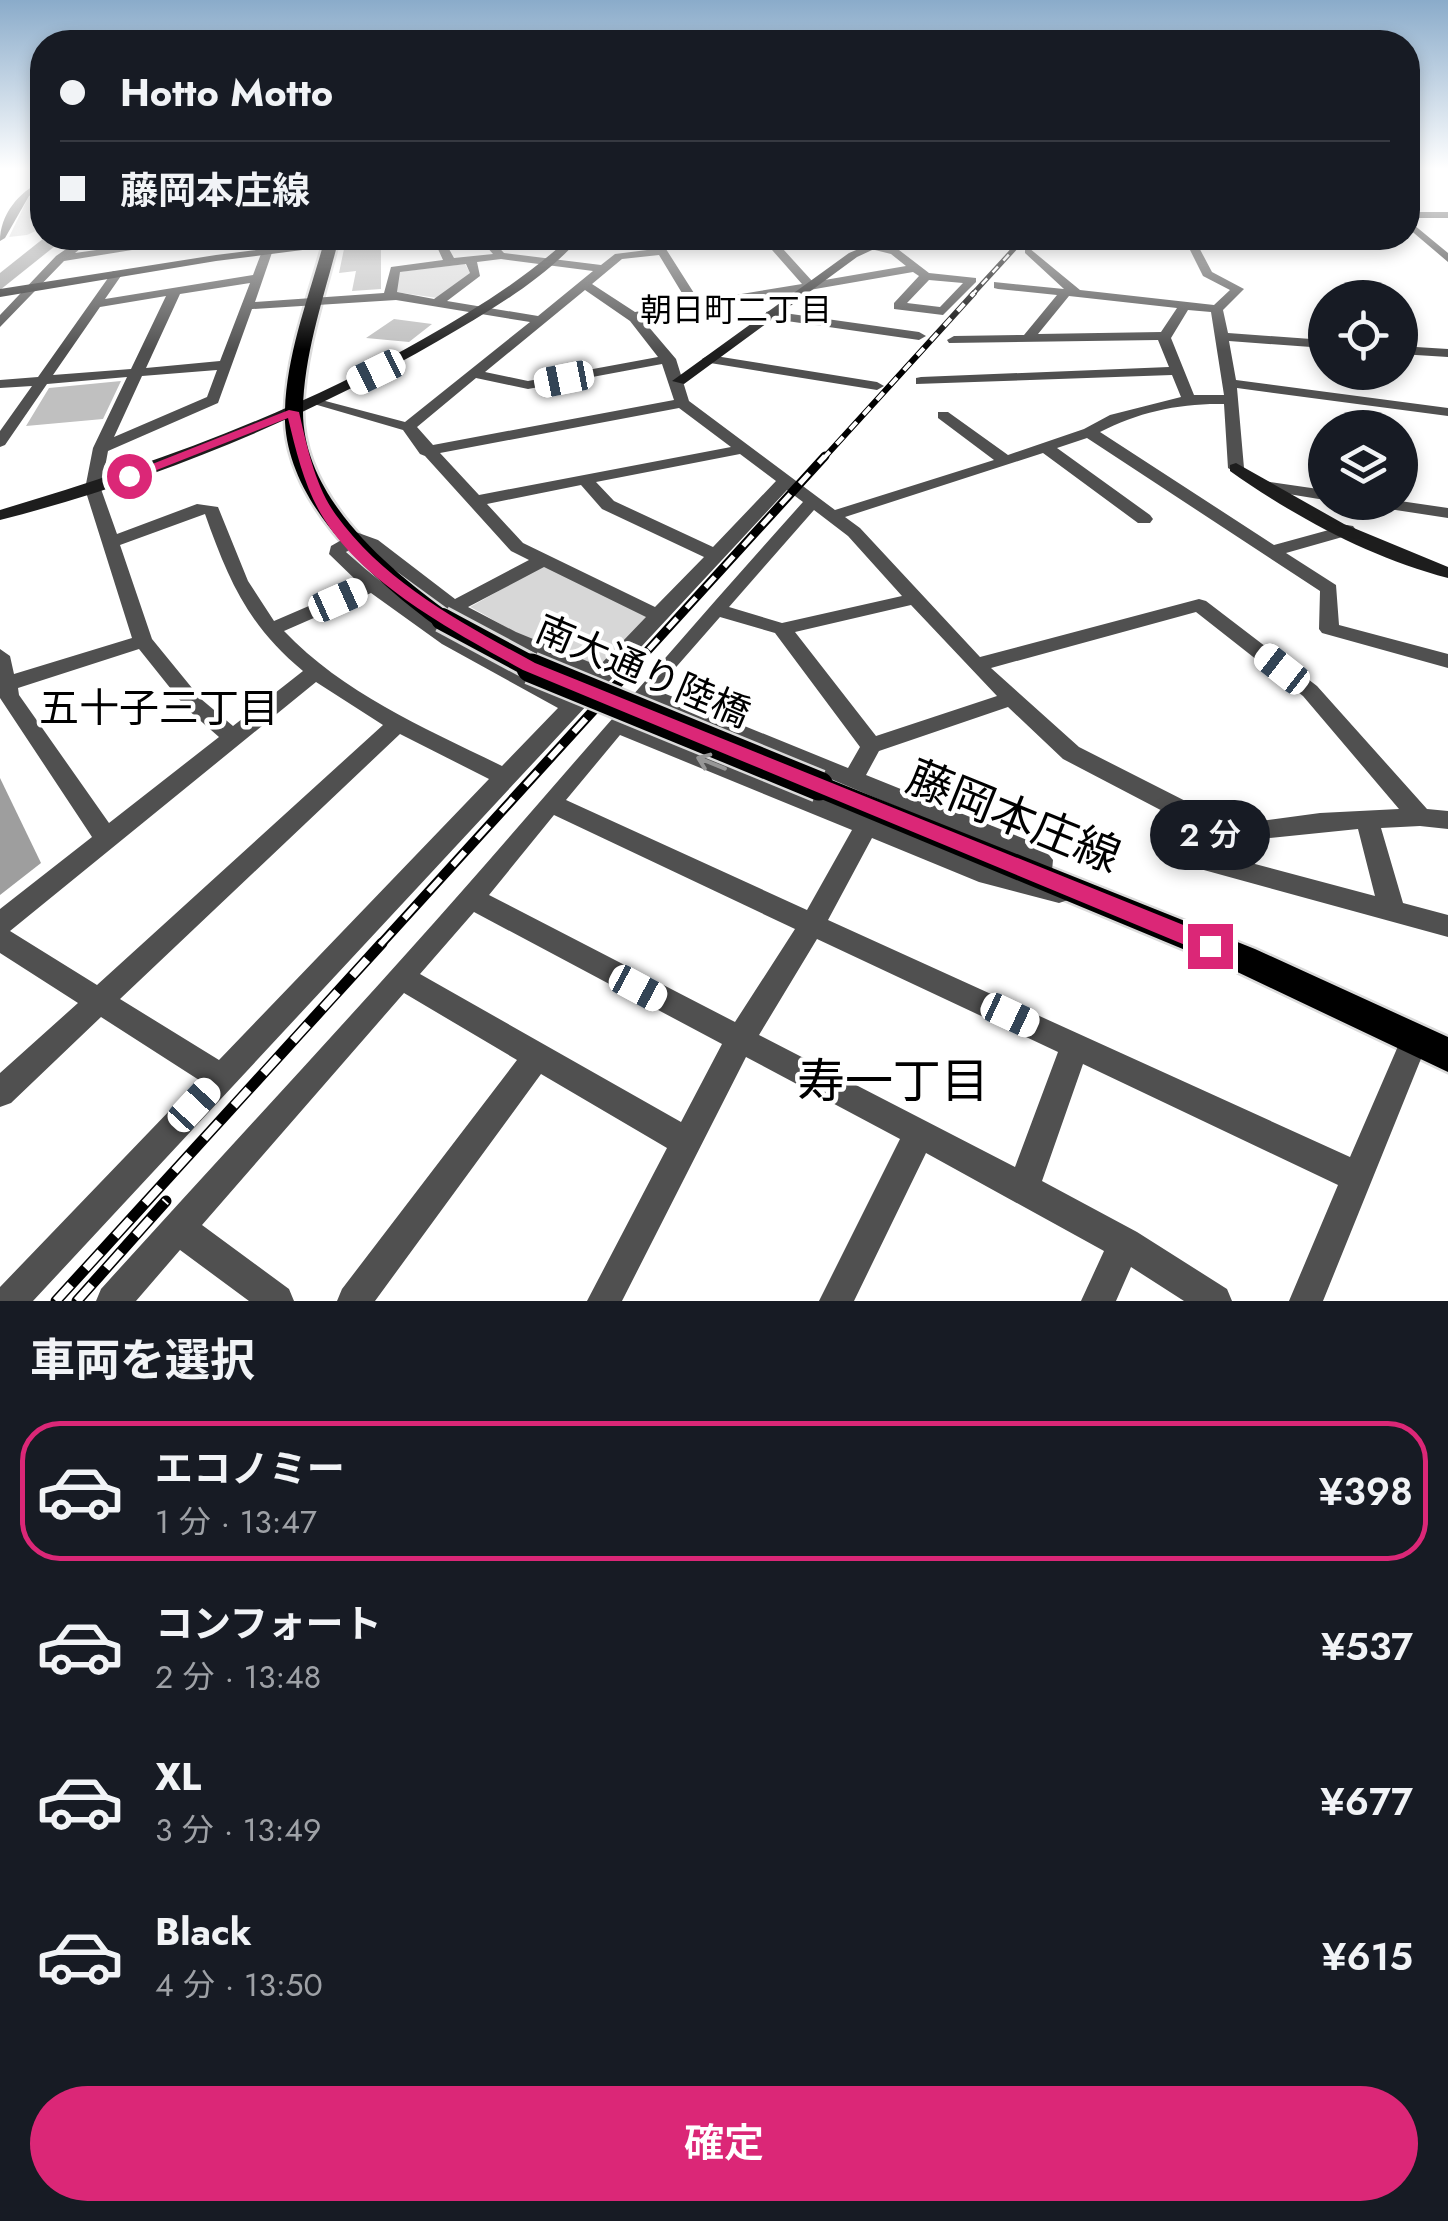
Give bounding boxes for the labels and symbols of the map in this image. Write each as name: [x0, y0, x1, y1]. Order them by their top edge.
district label: 朝日町二丁目: [640, 287, 832, 333]
car: [342, 345, 410, 399]
car: [532, 359, 596, 399]
route start: [107, 454, 152, 499]
car: [304, 574, 372, 626]
street label: 南大通り陸橋: [528, 601, 759, 740]
car: [1249, 639, 1315, 699]
district label: 五十子三丁目: [39, 679, 279, 737]
street label: 藤岡本庄線: [897, 744, 1130, 889]
one-way arrow: [697, 753, 727, 771]
callout: 2 分: [1150, 801, 1270, 871]
route end: [1188, 924, 1233, 969]
car: [604, 961, 672, 1015]
car: [976, 989, 1044, 1041]
district label: 寿一丁目: [797, 1047, 989, 1116]
car: [163, 1073, 225, 1137]

